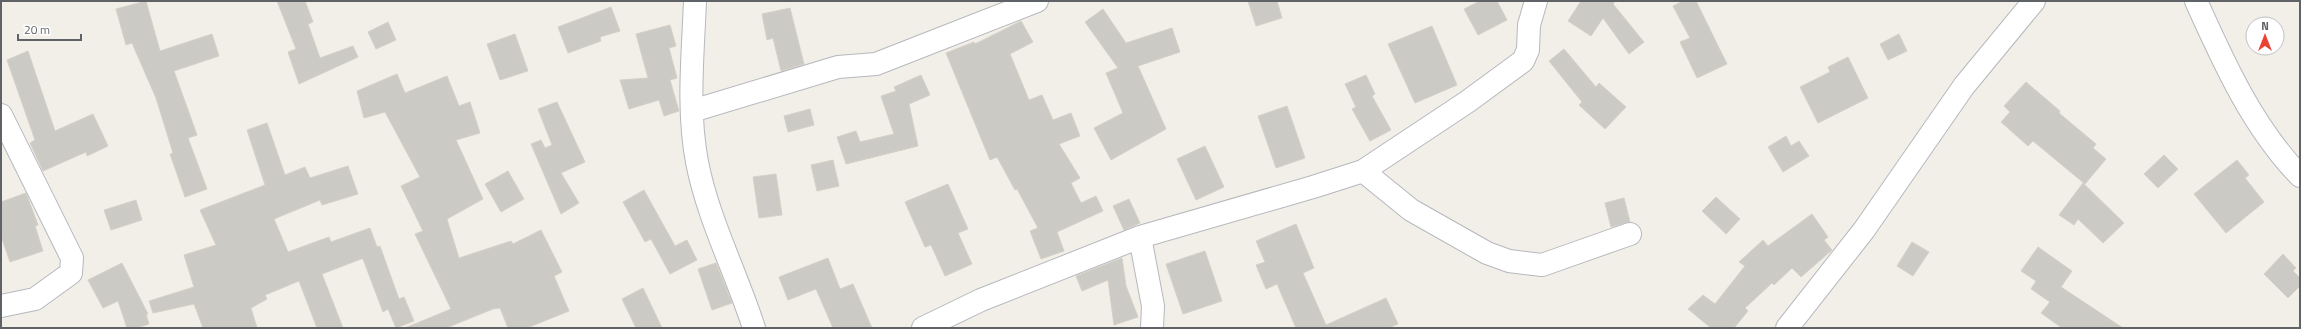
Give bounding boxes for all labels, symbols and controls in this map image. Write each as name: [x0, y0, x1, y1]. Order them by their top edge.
scale bar: [18, 16, 81, 42]
north arrow: [2245, 16, 2285, 56]
text: N: [2261, 18, 2269, 34]
text: 20 m: [24, 20, 50, 39]

